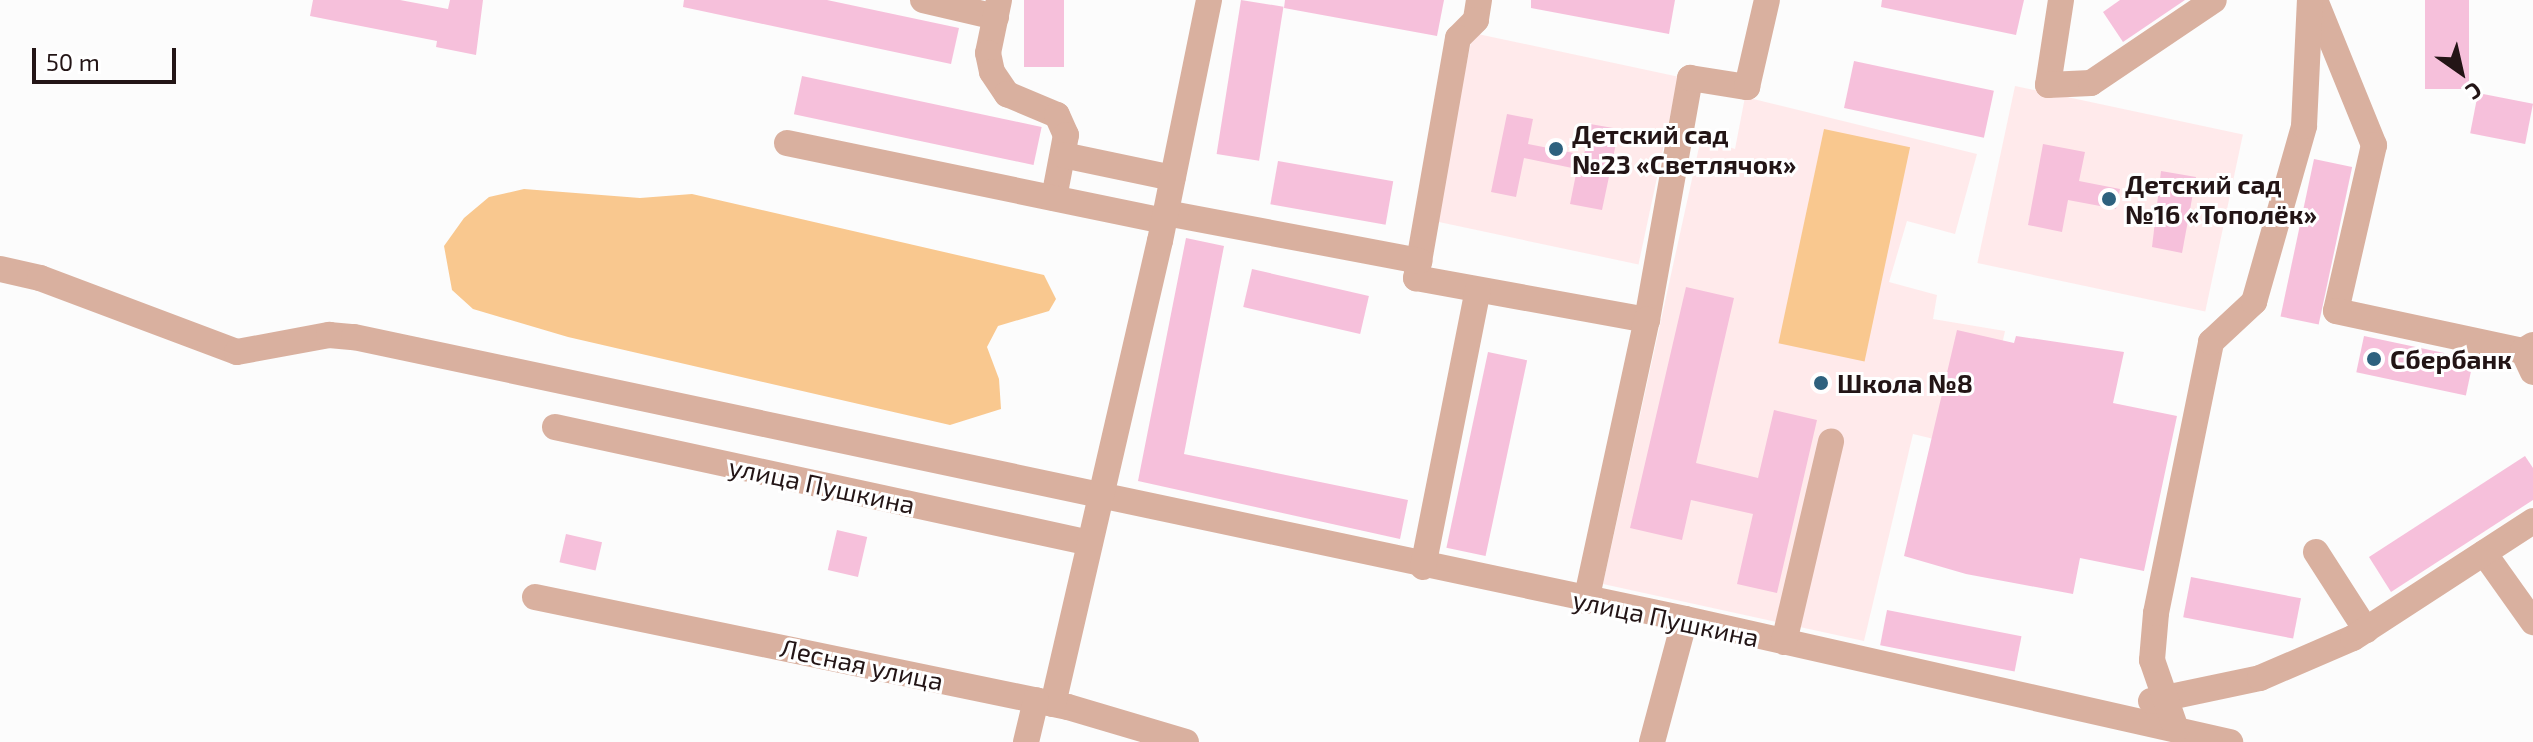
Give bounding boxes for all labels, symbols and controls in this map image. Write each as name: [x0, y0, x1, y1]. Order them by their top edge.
scale bar: [36, 32, 180, 82]
north arrow: [2421, 32, 2501, 112]
text: 50 m: [46, 47, 100, 76]
text: С: [2462, 78, 2487, 106]
place label: Детский сад №23 «Светлячок»: [1572, 118, 1796, 180]
marker: Детский сад №23 «Светлячок»: [1547, 140, 1565, 158]
place label: Детский сад №16 «Тополёк»: [2125, 168, 2317, 230]
marker: Детский сад №16 «Тополёк»: [2100, 190, 2118, 208]
place label: Сбербанк: [2390, 343, 2512, 375]
marker: Сбербанк: [2365, 350, 2383, 368]
place label: Школа №8: [1837, 367, 1973, 399]
marker: Школа №8: [1812, 374, 1830, 392]
street label: улица Пушкина: [726, 450, 918, 520]
street label: улица Пушкина: [1570, 583, 1762, 653]
street label: Лесная улица: [778, 632, 946, 696]

